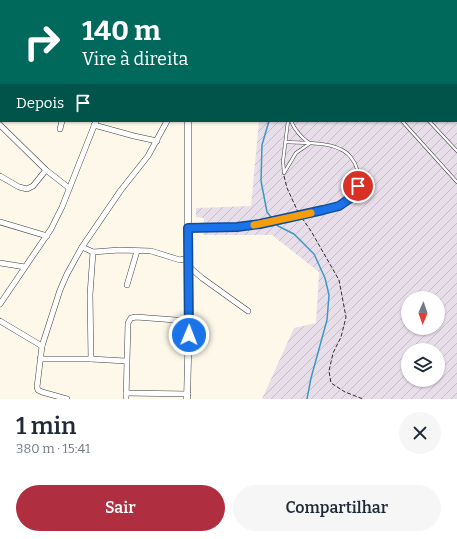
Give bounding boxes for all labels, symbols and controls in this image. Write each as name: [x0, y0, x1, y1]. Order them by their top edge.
text: 140 m: [82, 14, 161, 47]
icon: right: [16, 16, 68, 68]
text: Vire à direita: [82, 48, 188, 70]
icon: arrive: [72, 92, 94, 114]
text: Depois: [16, 94, 64, 112]
pin: [341, 169, 375, 203]
icon: arrive: [347, 175, 369, 197]
north arrow: [401, 291, 445, 335]
map controls: [401, 291, 445, 387]
position arrow: [168, 314, 210, 356]
button: layers: [401, 343, 445, 387]
text: 1 min: [16, 412, 76, 440]
button: close: [399, 412, 441, 454]
text: 380 m · 15:41: [16, 441, 90, 456]
button: Sair: [16, 485, 225, 531]
button: Compartilhar: [233, 485, 441, 531]

